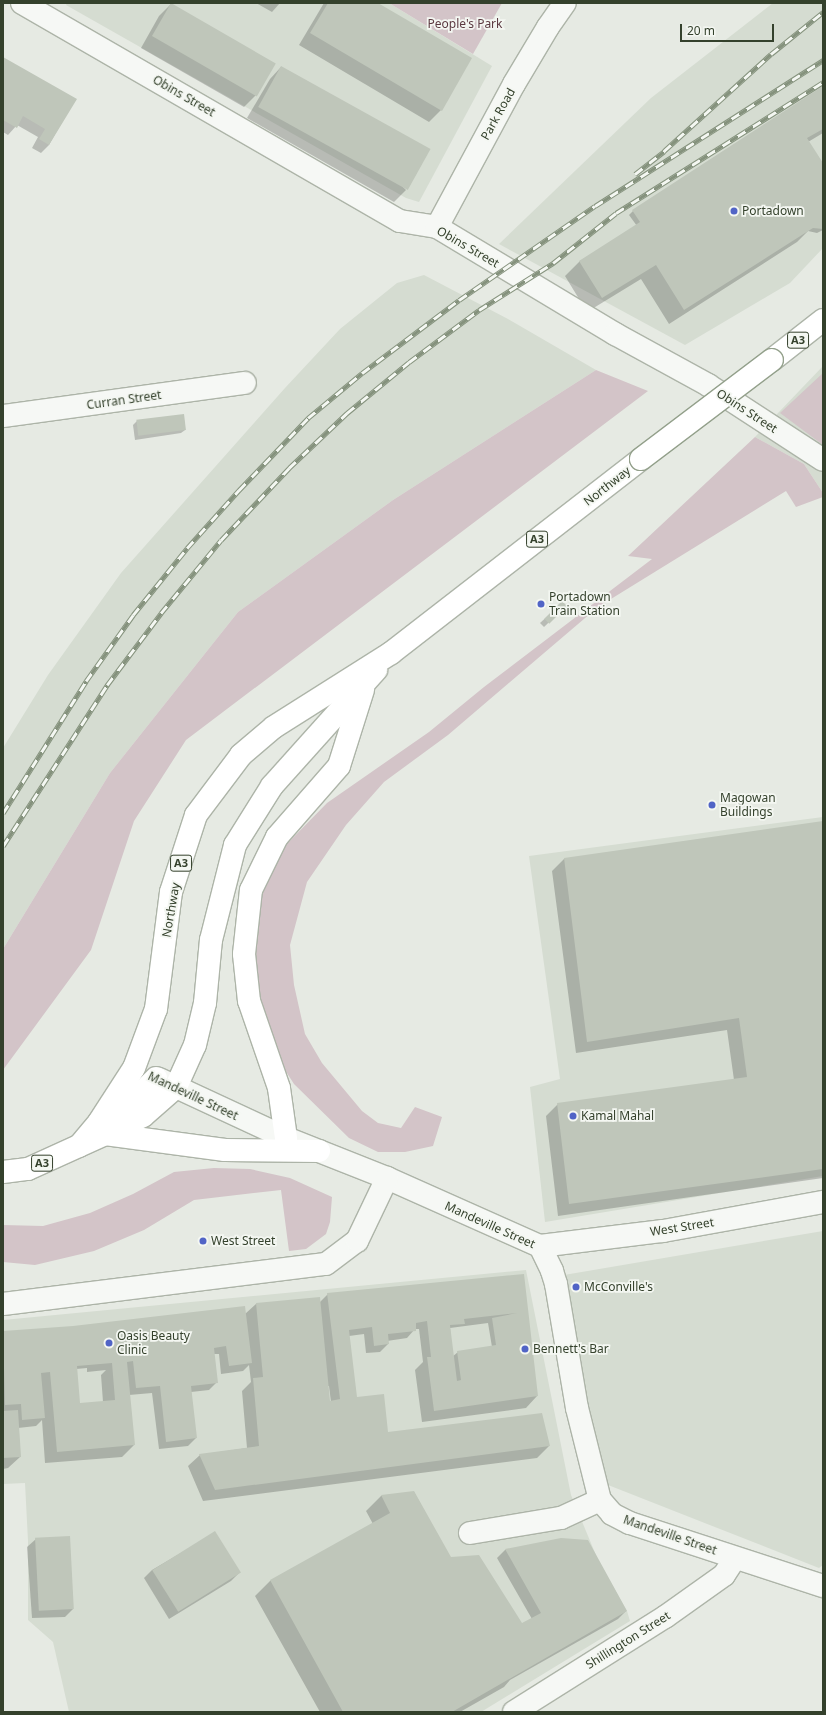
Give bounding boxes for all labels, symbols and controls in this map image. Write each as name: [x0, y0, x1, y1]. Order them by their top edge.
scale bar: [682, 16, 776, 42]
park label: People's Park: [428, 17, 502, 31]
text: 20 m: [687, 22, 715, 39]
street label: Obins Street: [150, 72, 218, 120]
street label: Park Road: [478, 85, 518, 143]
place label: Portadown: [742, 204, 804, 218]
marker: Portadown: [729, 206, 739, 216]
street label: Obins Street: [434, 223, 502, 271]
road number: A3: [787, 331, 809, 349]
street label: Obins Street: [714, 386, 780, 436]
street label: Curran Street: [86, 388, 162, 412]
street label: Northway: [581, 463, 633, 509]
road number: A3: [526, 530, 548, 548]
place label: Portadown Train Station: [549, 590, 620, 618]
marker: Portadown Train Station: [536, 599, 546, 609]
place label: Magowan Buildings: [720, 791, 776, 819]
marker: Magowan Buildings: [707, 800, 717, 810]
road number: A3: [170, 854, 192, 872]
street label: Northway: [159, 881, 183, 939]
street label: Mandeville Street: [146, 1069, 240, 1123]
place label: Kamal Mahal: [581, 1109, 654, 1123]
marker: Kamal Mahal: [568, 1111, 578, 1121]
road number: A3: [31, 1154, 53, 1172]
street label: Mandeville Street: [442, 1199, 538, 1251]
street label: West Street: [649, 1215, 715, 1239]
place label: West Street: [211, 1234, 275, 1248]
marker: West Street: [198, 1236, 208, 1246]
place label: McConville's: [584, 1280, 653, 1294]
marker: McConville's: [571, 1282, 581, 1292]
place label: Oasis Beauty Clinic: [117, 1329, 190, 1357]
marker: Oasis Beauty Clinic: [104, 1338, 114, 1348]
place label: Bennett's Bar: [533, 1342, 609, 1356]
marker: Bennett's Bar: [520, 1344, 530, 1354]
street label: Mandeville Street: [621, 1512, 719, 1558]
street label: Shillington Street: [583, 1608, 673, 1672]

